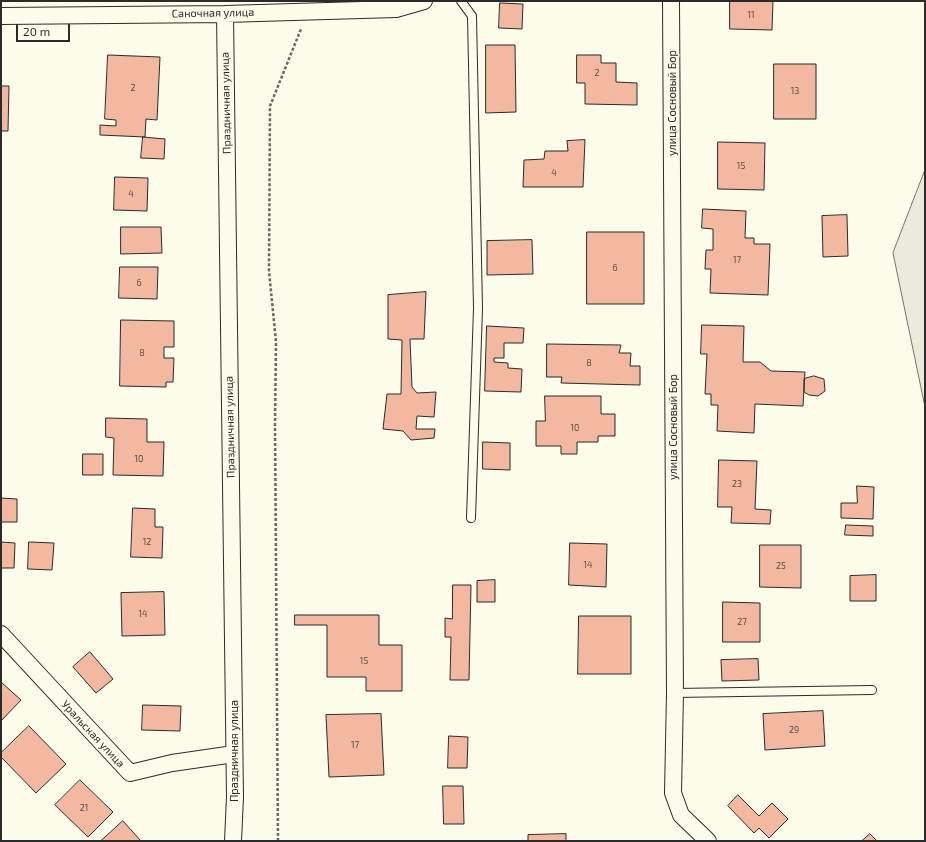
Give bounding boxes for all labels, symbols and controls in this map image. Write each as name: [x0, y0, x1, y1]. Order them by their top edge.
street label: Саночная улица: [172, 6, 254, 20]
house number: 11: [747, 10, 755, 20]
scale bar: [18, 16, 72, 42]
text: 20 m: [23, 24, 50, 38]
street label: улица Сосновый Бор: [665, 50, 679, 156]
street label: Праздничная улица: [219, 52, 233, 154]
house number: 2: [594, 68, 600, 78]
house number: 2: [130, 83, 136, 93]
house number: 13: [791, 86, 799, 96]
house number: 15: [737, 161, 745, 171]
house number: 4: [551, 168, 557, 178]
house number: 4: [128, 189, 134, 199]
house number: 17: [733, 255, 741, 265]
house number: 6: [612, 263, 618, 273]
house number: 6: [136, 278, 142, 288]
house number: 8: [139, 348, 145, 358]
house number: 8: [586, 358, 592, 368]
street label: улица Сосновый Бор: [666, 374, 680, 480]
street label: Праздничная улица: [223, 376, 237, 478]
house number: 10: [570, 423, 580, 433]
house number: 10: [134, 454, 144, 464]
house number: 23: [732, 479, 742, 489]
house number: 12: [143, 537, 151, 547]
house number: 14: [583, 560, 593, 570]
house number: 25: [776, 561, 786, 571]
house number: 14: [138, 609, 148, 619]
house number: 27: [737, 617, 747, 627]
house number: 15: [360, 656, 368, 666]
street label: Уральская улица: [59, 698, 127, 770]
street label: Праздничная улица: [227, 700, 241, 802]
house number: 29: [789, 725, 799, 735]
house number: 17: [351, 740, 359, 750]
house number: 21: [80, 803, 88, 813]

